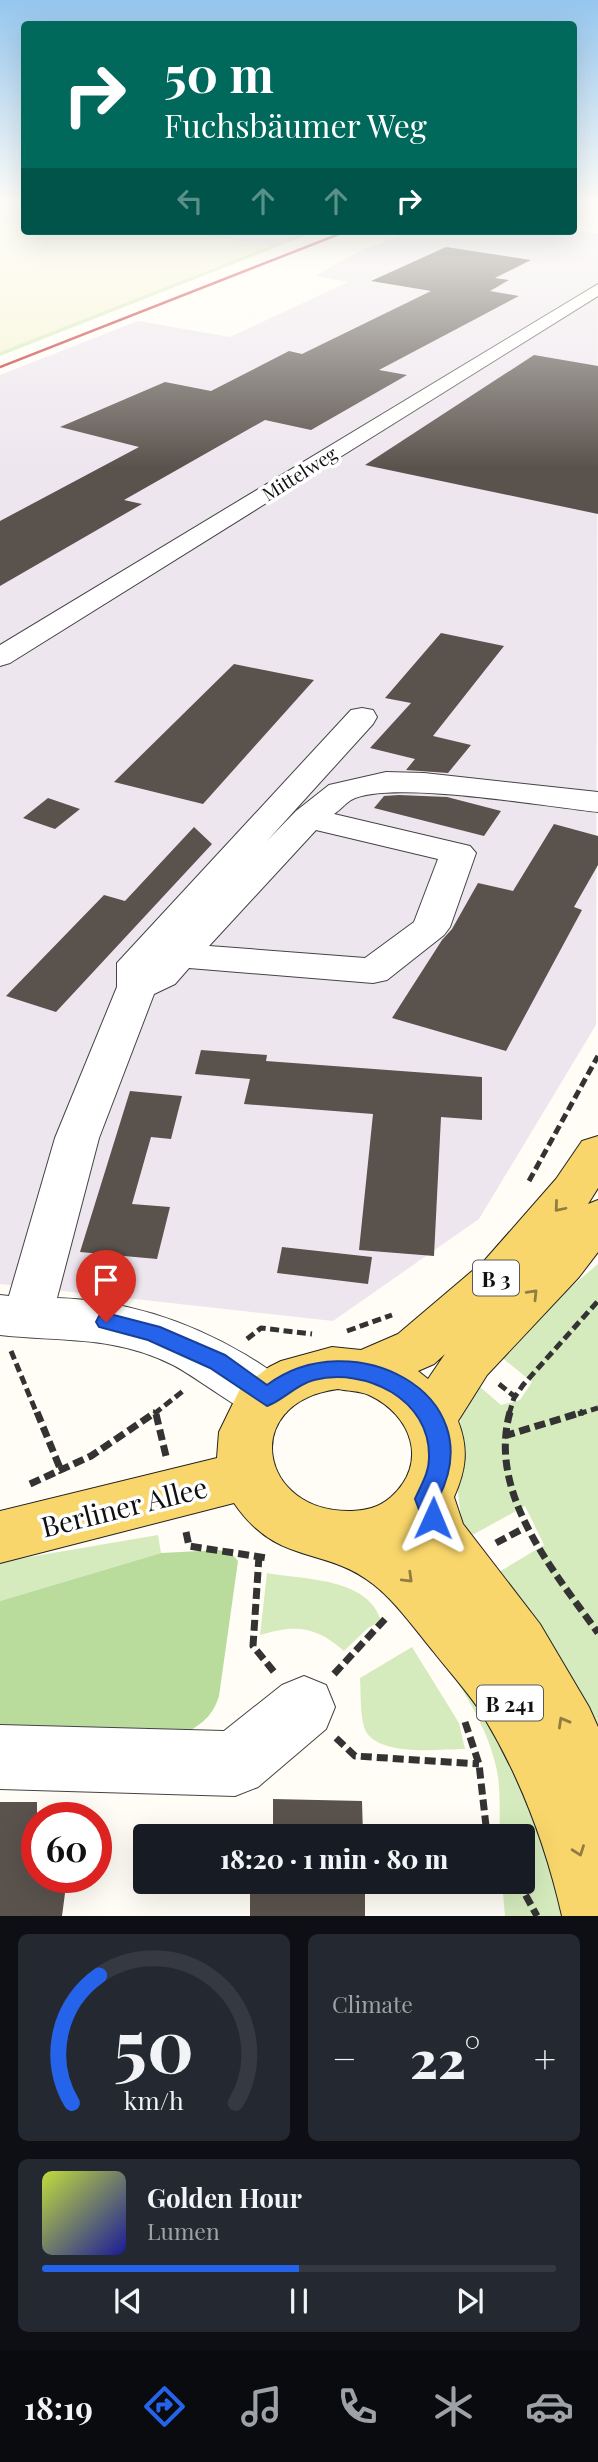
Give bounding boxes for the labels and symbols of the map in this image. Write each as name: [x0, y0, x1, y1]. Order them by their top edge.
street label: Mittelweg: [257, 440, 341, 506]
one-way arrow: [554, 1200, 567, 1212]
pin: [76, 1250, 136, 1322]
road number: B 3: [473, 1260, 519, 1296]
one-way arrow: [524, 1290, 537, 1303]
street label: Berliner Allee: [37, 1467, 211, 1545]
position arrow: [396, 1481, 470, 1555]
one-way arrow: [400, 1569, 413, 1582]
road number: B 241: [477, 1686, 543, 1720]
one-way arrow: [558, 1716, 571, 1729]
speed limit sign: 60: [21, 1802, 112, 1893]
one-way arrow: [571, 1844, 585, 1856]

